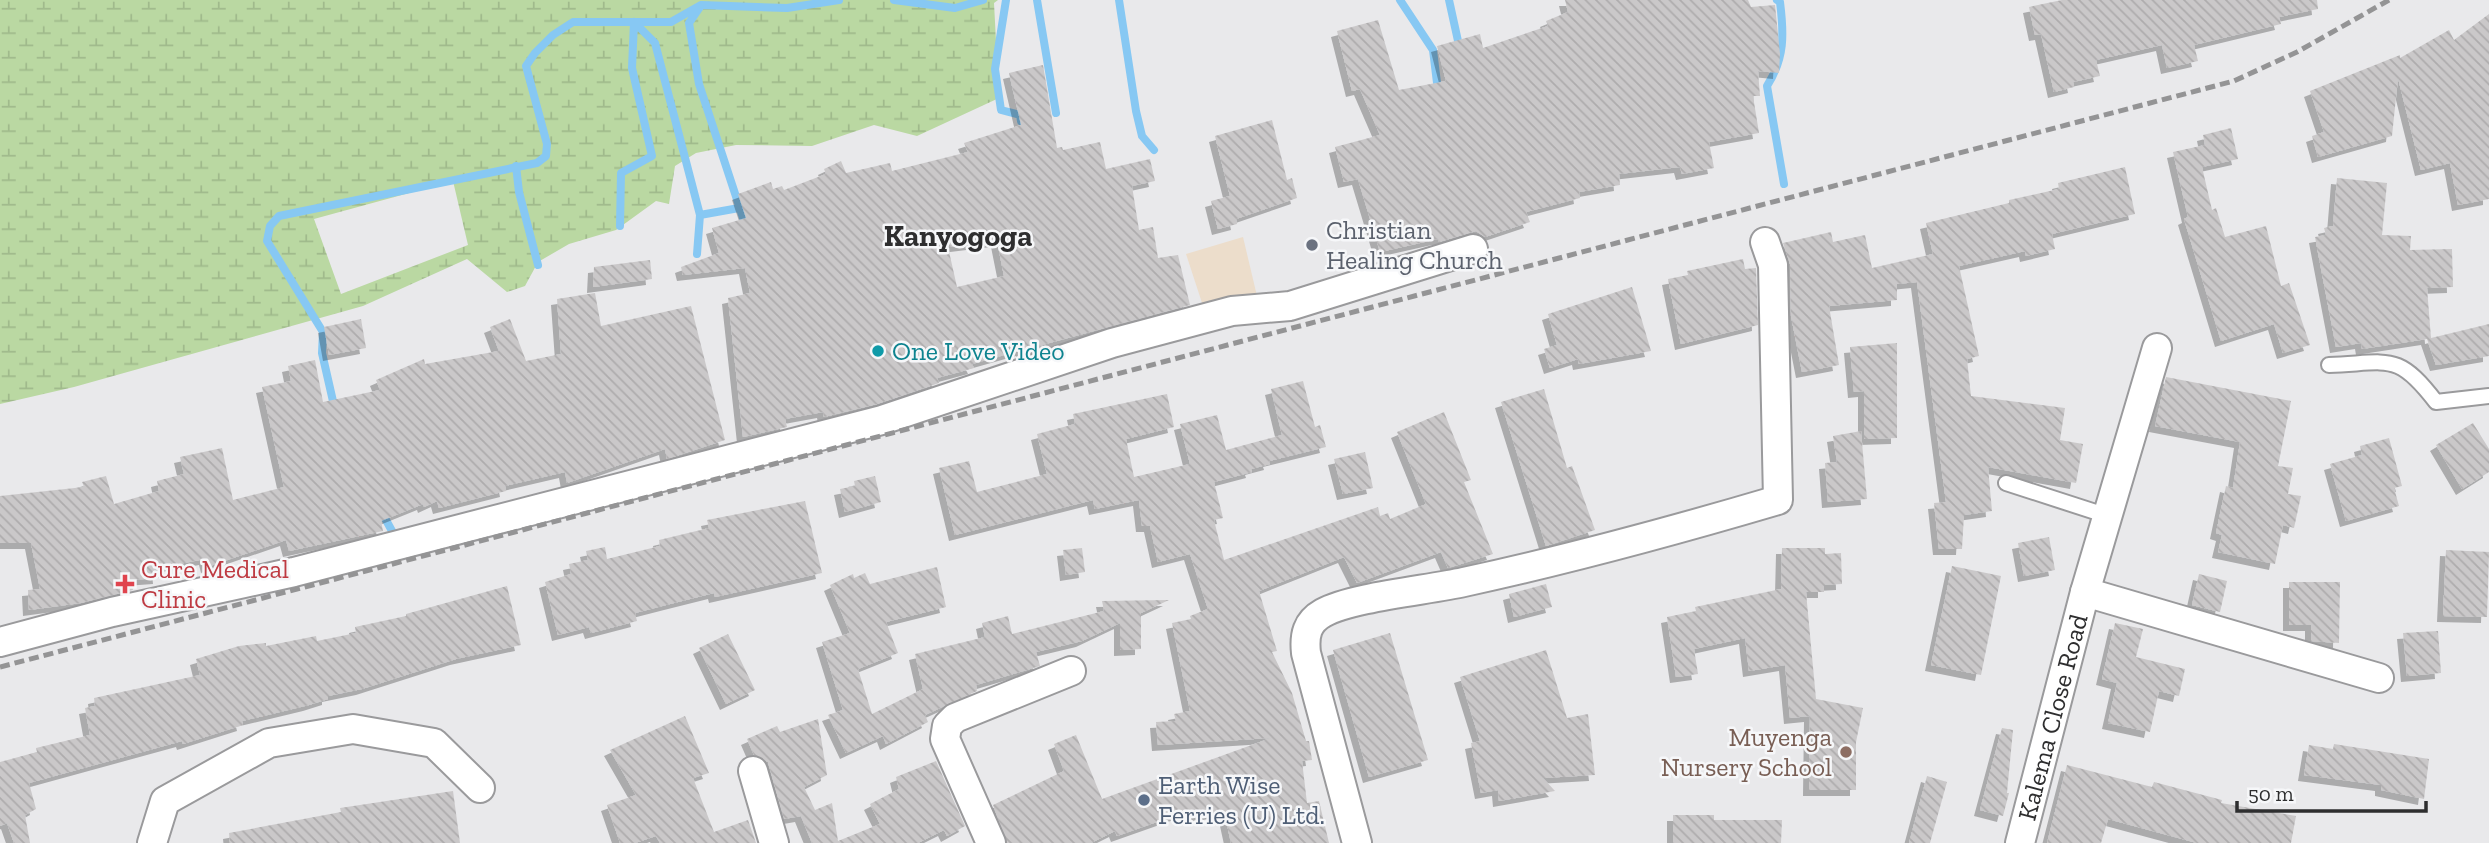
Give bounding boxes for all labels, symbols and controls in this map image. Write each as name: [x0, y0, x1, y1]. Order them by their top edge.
place label: Christian Healing Church: [1326, 214, 1503, 276]
district label: Kanyogoga: [884, 218, 1032, 254]
marker: Christian Healing Church: [1304, 237, 1320, 253]
place label: One Love Video: [892, 335, 1065, 367]
marker: One Love Video: [870, 343, 886, 359]
place label: Cure Medical Clinic: [141, 553, 289, 615]
marker: Cure Medical Clinic: [115, 574, 135, 594]
street label: Kalema Close Road: [2011, 611, 2095, 824]
place label: Muyenga Nursery School: [1661, 721, 1832, 783]
marker: Muyenga Nursery School: [1838, 744, 1854, 760]
place label: Earth Wise Ferries (U) Ltd.: [1158, 769, 1325, 831]
scale bar: [2237, 770, 2426, 814]
text: 50 m: [2248, 781, 2294, 806]
marker: Earth Wise Ferries (U) Ltd.: [1136, 792, 1152, 808]

